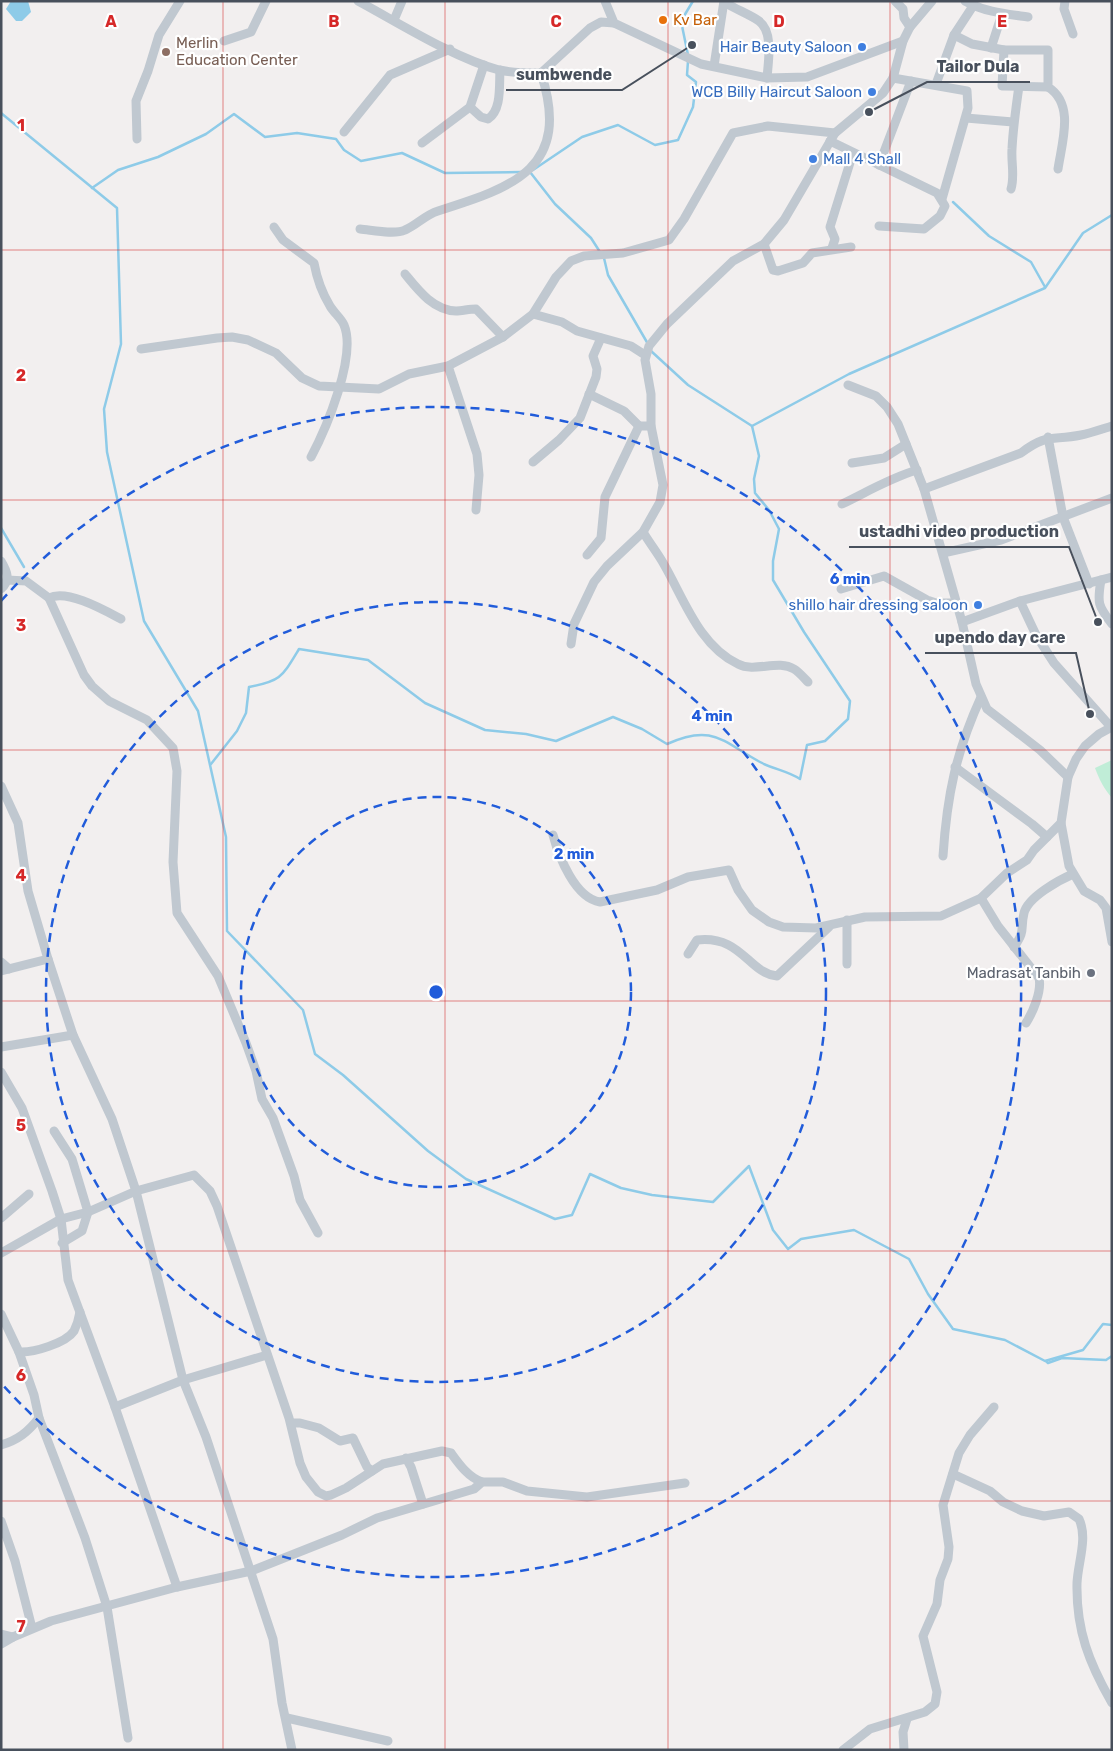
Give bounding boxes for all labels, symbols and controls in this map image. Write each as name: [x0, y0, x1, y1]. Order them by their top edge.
place label: Kv Bar: [673, 11, 717, 29]
text: A: [105, 12, 117, 31]
text: B: [328, 12, 340, 31]
text: C: [550, 12, 562, 31]
text: D: [773, 12, 785, 31]
text: E: [997, 12, 1007, 31]
marker: Kv Bar: [657, 14, 669, 26]
place label: Merlin Education Center: [176, 34, 298, 69]
place label: Hair Beauty Saloon: [720, 38, 852, 56]
marker: Hair Beauty Saloon: [856, 41, 868, 53]
marker: Merlin Education Center: [160, 46, 172, 58]
callout: Tailor Dula: [927, 51, 1030, 82]
text: Tailor Dula: [936, 57, 1020, 76]
callout: sumbwende: [506, 59, 622, 90]
text: sumbwende: [516, 65, 612, 84]
place label: WCB Billy Haircut Saloon: [691, 83, 862, 101]
marker: WCB Billy Haircut Saloon: [866, 86, 878, 98]
text: 1: [17, 116, 25, 135]
place label: Mall 4 Shall: [823, 150, 901, 168]
marker: Mall 4 Shall: [807, 153, 819, 165]
text: 2: [16, 366, 26, 385]
callout: ustadhi video production: [849, 516, 1069, 547]
text: ustadhi video production: [859, 522, 1059, 541]
text: 6 min: [830, 570, 870, 588]
place label: shillo hair dressing saloon: [789, 596, 968, 614]
marker: shillo hair dressing saloon: [972, 599, 984, 611]
text: 3: [16, 616, 26, 635]
callout: upendo day care: [925, 622, 1076, 653]
text: upendo day care: [935, 628, 1065, 647]
text: 4 min: [691, 707, 733, 725]
text: 2 min: [554, 845, 594, 863]
text: 4: [16, 866, 27, 885]
place label: Madrasat Tanbih: [967, 964, 1081, 982]
marker: Madrasat Tanbih: [1085, 967, 1097, 979]
centre of rings: [427, 983, 445, 1001]
text: 5: [16, 1116, 26, 1135]
text: 6: [16, 1366, 26, 1385]
text: 7: [16, 1617, 26, 1636]

